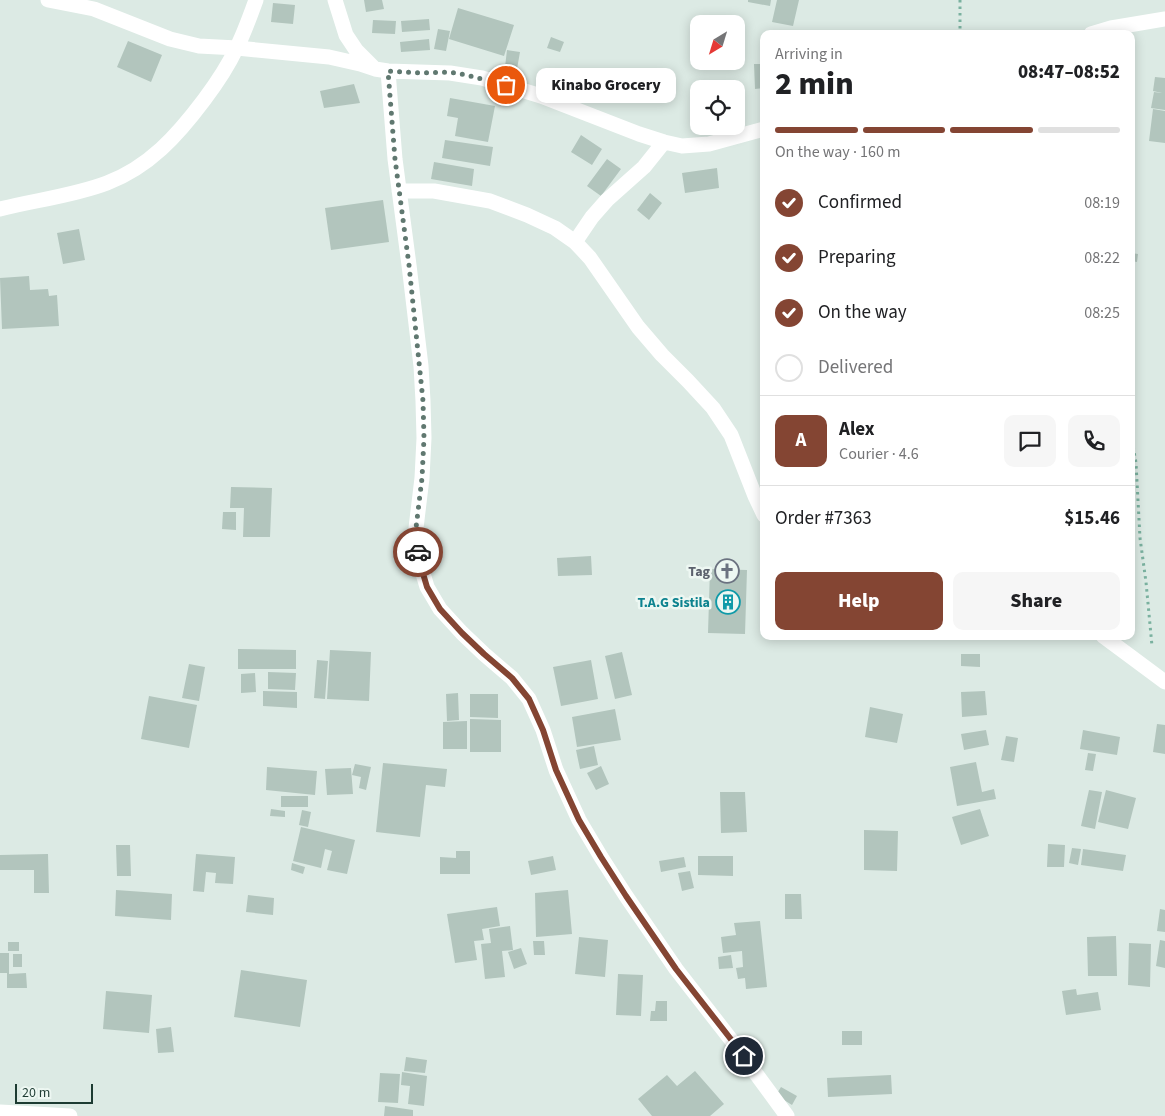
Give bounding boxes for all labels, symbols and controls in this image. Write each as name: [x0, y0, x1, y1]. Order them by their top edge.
north arrow: [690, 15, 745, 70]
map controls: [690, 15, 745, 135]
text: Arriving in: [775, 43, 843, 65]
text: 08:47–08:52: [1018, 59, 1120, 86]
text: 2 min: [775, 61, 854, 107]
pin: [485, 64, 527, 106]
callout: Kinabo Grocery: [536, 68, 676, 102]
icon: bag: [492, 71, 520, 99]
text: Kinabo Grocery: [551, 74, 661, 96]
button: locate: [690, 80, 745, 135]
text: On the way · 160 m: [775, 141, 900, 163]
icon: check: [775, 189, 803, 217]
text: Confirmed: [818, 189, 902, 216]
text: 08:19: [1084, 192, 1120, 214]
icon: check: [775, 244, 803, 272]
text: Preparing: [818, 244, 896, 271]
text: 08:22: [1084, 247, 1120, 269]
icon: check: [775, 299, 803, 327]
text: On the way: [818, 299, 907, 326]
text: 08:25: [1084, 302, 1120, 324]
text: Delivered: [818, 354, 893, 381]
button: chat: [1004, 415, 1056, 467]
button: phone: [1068, 415, 1120, 467]
text: Alex: [839, 416, 875, 443]
text: A: [796, 427, 806, 454]
text: Courier · 4.6: [839, 443, 919, 465]
text: Order #7363: [775, 505, 872, 532]
text: $15.46: [1064, 505, 1120, 532]
courier: [393, 527, 443, 577]
icon: car: [404, 538, 432, 566]
church icon: Tag: [714, 558, 740, 584]
place label: Tag: [688, 562, 711, 582]
button: Help: [775, 572, 943, 630]
button: Share: [953, 572, 1120, 630]
building icon: T.A.G Sistila: [715, 589, 741, 615]
place label: T.A.G Sistila: [638, 593, 710, 613]
pin: [723, 1035, 765, 1077]
icon: home: [730, 1042, 758, 1070]
scale bar: [15, 1081, 92, 1104]
text: 20 m: [22, 1083, 50, 1103]

